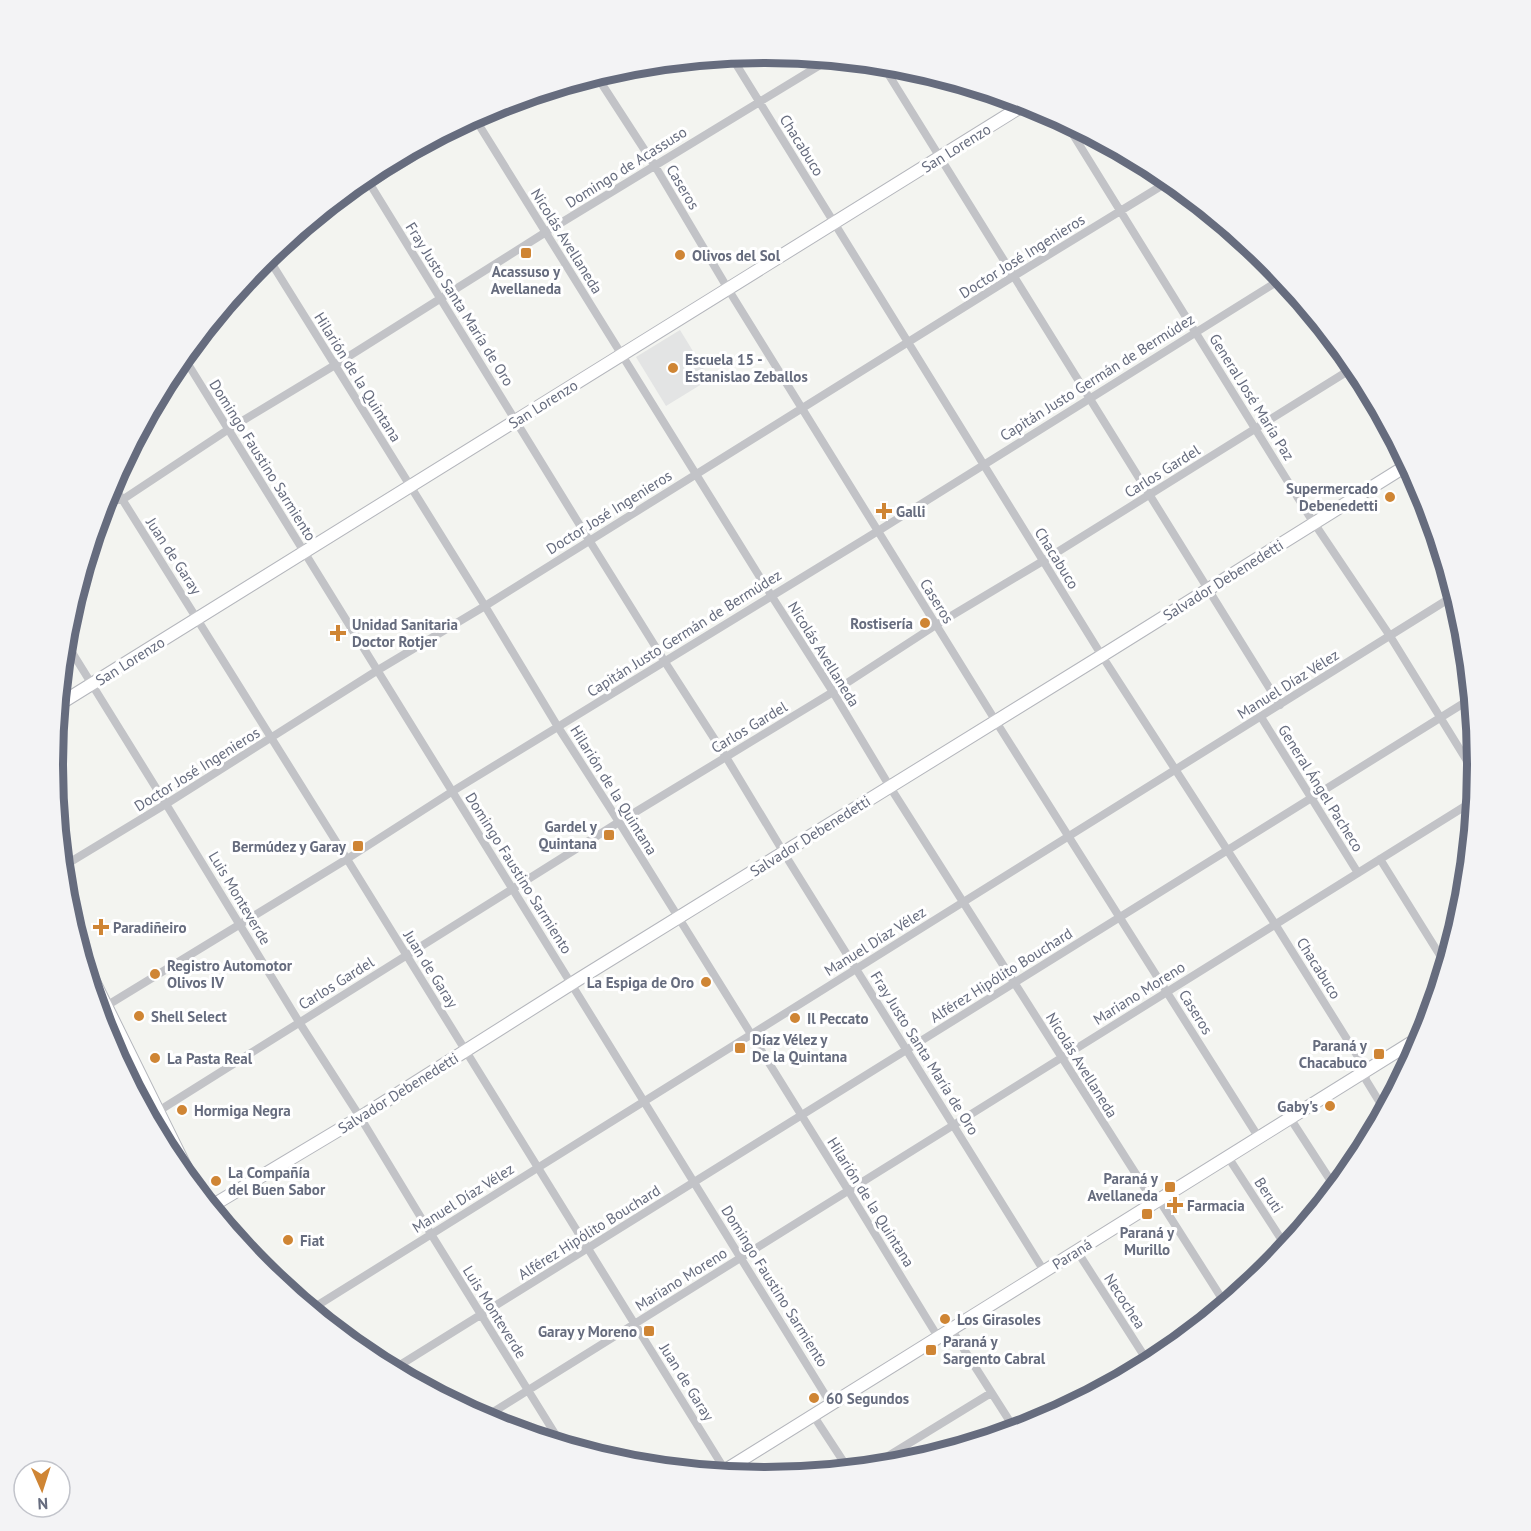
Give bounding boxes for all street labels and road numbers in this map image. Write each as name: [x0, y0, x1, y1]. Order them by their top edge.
street label: Chacabuco: [776, 111, 828, 179]
street label: San Lorenzo: [918, 119, 994, 177]
street label: Domingo de Acassuso: [562, 122, 690, 212]
street label: Caseros: [662, 161, 704, 213]
street label: Nicolás Avellaneda: [527, 185, 607, 297]
street label: Doctor José Ingenieros: [956, 210, 1088, 302]
street label: Fray Justo Santa María de Oro: [402, 219, 518, 389]
street label: Hilarión de la Quintana: [310, 309, 406, 445]
street label: Capitán Justo Germán de Bermúdez: [996, 309, 1198, 445]
street label: General José María Paz: [1205, 330, 1299, 464]
street label: San Lorenzo: [505, 375, 581, 433]
street label: Domingo Faustino Sarmiento: [205, 376, 321, 544]
street label: Carlos Gardel: [1121, 440, 1204, 502]
street label: Doctor José Ingenieros: [543, 466, 675, 558]
street label: Juan de Garay: [142, 513, 206, 598]
street label: Chacabuco: [1031, 524, 1083, 592]
street label: Salvador Debenedetti: [1159, 535, 1287, 625]
street label: Capitán Justo Germán de Bermúdez: [583, 565, 785, 701]
street label: Caseros: [916, 575, 958, 627]
street label: Nicolás Avellaneda: [784, 598, 864, 710]
street label: San Lorenzo: [92, 632, 168, 690]
street label: Manuel Díaz Vélez: [1234, 645, 1342, 723]
street label: Carlos Gardel: [708, 697, 791, 757]
street label: General Ángel Pacheco: [1274, 721, 1368, 855]
street label: Hilarión de la Quintana: [566, 722, 662, 858]
street label: Doctor José Ingenieros: [131, 723, 263, 815]
street label: Domingo Faustino Sarmiento: [461, 789, 577, 957]
street label: Salvador Debenedetti: [746, 791, 874, 881]
street label: Luis Monteverde: [205, 848, 275, 948]
street label: Manuel Díaz Vélez: [821, 902, 929, 980]
street label: Alférez Hipólito Bouchard: [926, 923, 1076, 1027]
street label: Juan de Garay: [399, 926, 462, 1011]
street label: Chacabuco: [1293, 934, 1345, 1002]
street label: Carlos Gardel: [295, 952, 378, 1014]
street label: Mariano Moreno: [1089, 957, 1189, 1029]
street label: Fray Justo Santa María de Oro: [867, 968, 983, 1138]
street label: Caseros: [1175, 986, 1217, 1038]
street label: Nicolás Avellaneda: [1042, 1009, 1122, 1121]
street label: Salvador Debenedetti: [334, 1048, 462, 1138]
street label: Hilarión de la Quintana: [823, 1134, 919, 1270]
street label: Manuel Díaz Vélez: [409, 1159, 517, 1237]
street label: Beruti: [1251, 1174, 1287, 1216]
street label: Alférez Hipólito Bouchard: [514, 1180, 664, 1284]
street label: Domingo Faustino Sarmiento: [717, 1202, 833, 1370]
street label: Paraná: [1049, 1234, 1095, 1274]
street label: Mariano Moreno: [631, 1243, 731, 1315]
street label: Luis Monteverde: [459, 1262, 531, 1362]
street label: Necochea: [1100, 1270, 1150, 1332]
street label: Juan de Garay: [655, 1339, 718, 1424]

